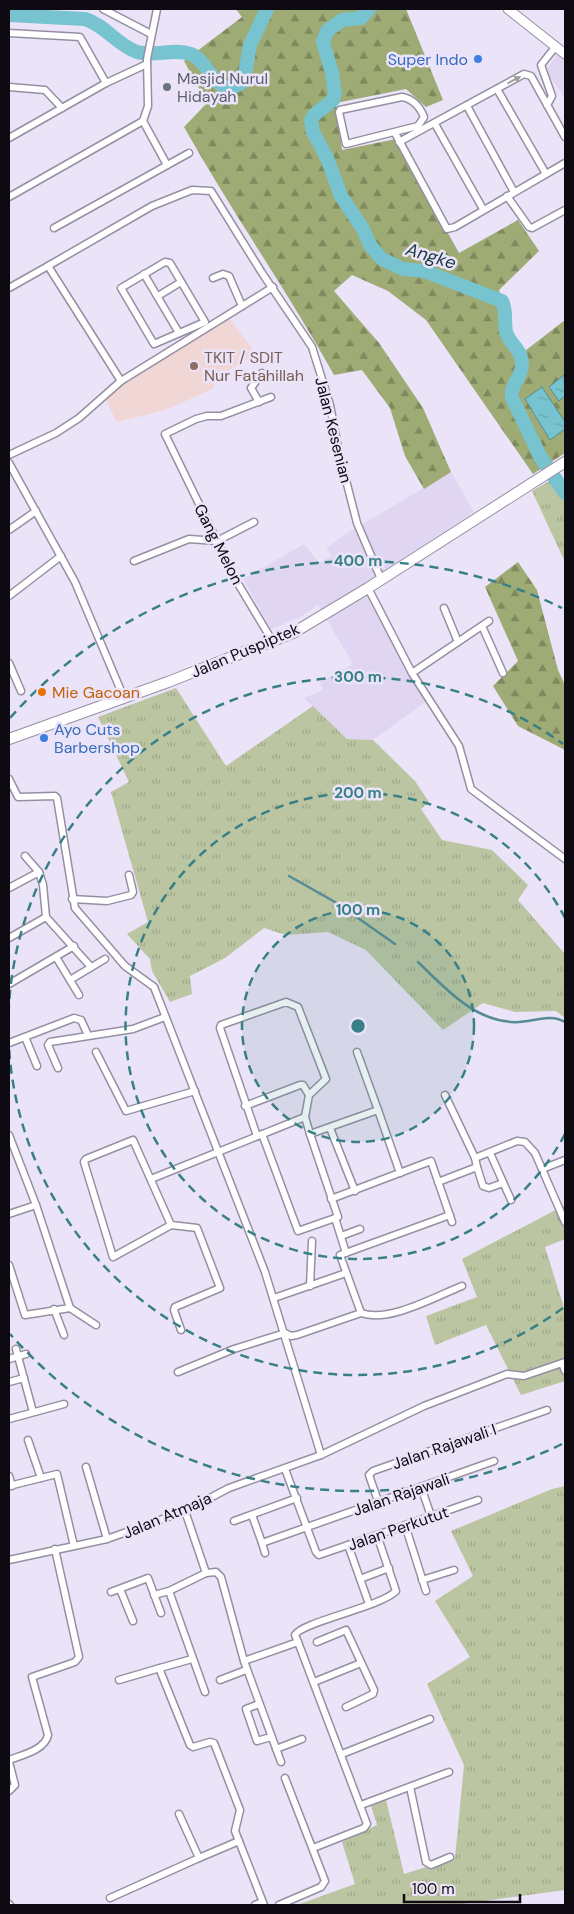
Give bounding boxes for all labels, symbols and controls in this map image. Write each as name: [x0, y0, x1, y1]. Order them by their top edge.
place label: Super Indo: [388, 49, 468, 70]
marker: Super Indo: [472, 53, 484, 65]
place label: Masjid Nurul Hidayah: [177, 68, 268, 107]
one-way arrow: [507, 76, 521, 84]
marker: Masjid Nurul Hidayah: [161, 81, 173, 93]
water label: Angke: [402, 237, 459, 275]
place label: TKIT / SDIT Nur Fatahillah: [204, 347, 304, 386]
marker: TKIT / SDIT Nur Fatahillah: [188, 360, 200, 372]
street label: Jalan Kesenian: [310, 375, 357, 485]
street label: Gang Melon: [189, 500, 248, 588]
text: 400 m: [334, 551, 382, 571]
street label: Jalan Puspiptek: [188, 618, 303, 683]
text: 300 m: [334, 667, 382, 687]
place label: Mie Gacoan: [52, 682, 140, 703]
marker: Mie Gacoan: [36, 686, 48, 698]
place label: Ayo Cuts Barbershop: [54, 719, 140, 758]
marker: Ayo Cuts Barbershop: [38, 732, 50, 744]
text: 200 m: [334, 783, 382, 803]
text: 100 m: [336, 900, 380, 920]
centre of rings: [349, 1017, 367, 1035]
street label: Jalan Rajawali I: [389, 1419, 499, 1474]
street label: Jalan Rajawali: [350, 1468, 452, 1521]
street label: Jalan Atmaja: [120, 1487, 215, 1544]
street label: Jalan Perkutut: [345, 1501, 451, 1556]
scale bar: [404, 1872, 520, 1904]
text: 100 m: [412, 1879, 455, 1899]

